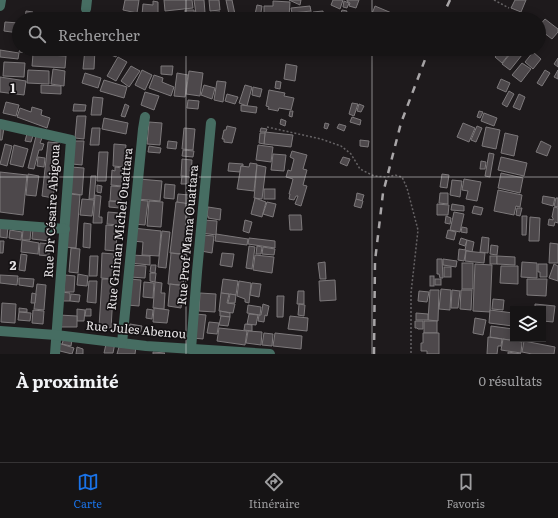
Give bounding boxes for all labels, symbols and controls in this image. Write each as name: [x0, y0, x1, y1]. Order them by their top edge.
search box: [12, 12, 546, 56]
icon: search: [26, 23, 48, 45]
text: Rechercher: [58, 23, 140, 46]
text: 1: [10, 78, 16, 97]
street label: Rue Dr Césaire Abigoua: [39, 143, 64, 278]
street label: Rue Gninan Michel Ouattara: [102, 146, 137, 311]
street label: Rue Prof Mama Ouattara: [172, 163, 202, 306]
text: 2: [10, 255, 17, 274]
map controls: [510, 306, 546, 342]
button: layers: [510, 306, 546, 342]
street label: Rue Jules Abenou: [85, 316, 187, 342]
text: À proximité: [16, 368, 119, 393]
text: 0 résultats: [478, 371, 542, 390]
tab: Carte: [73, 471, 102, 511]
tab: Itinéraire: [249, 471, 300, 511]
tab: Favoris: [446, 471, 485, 511]

